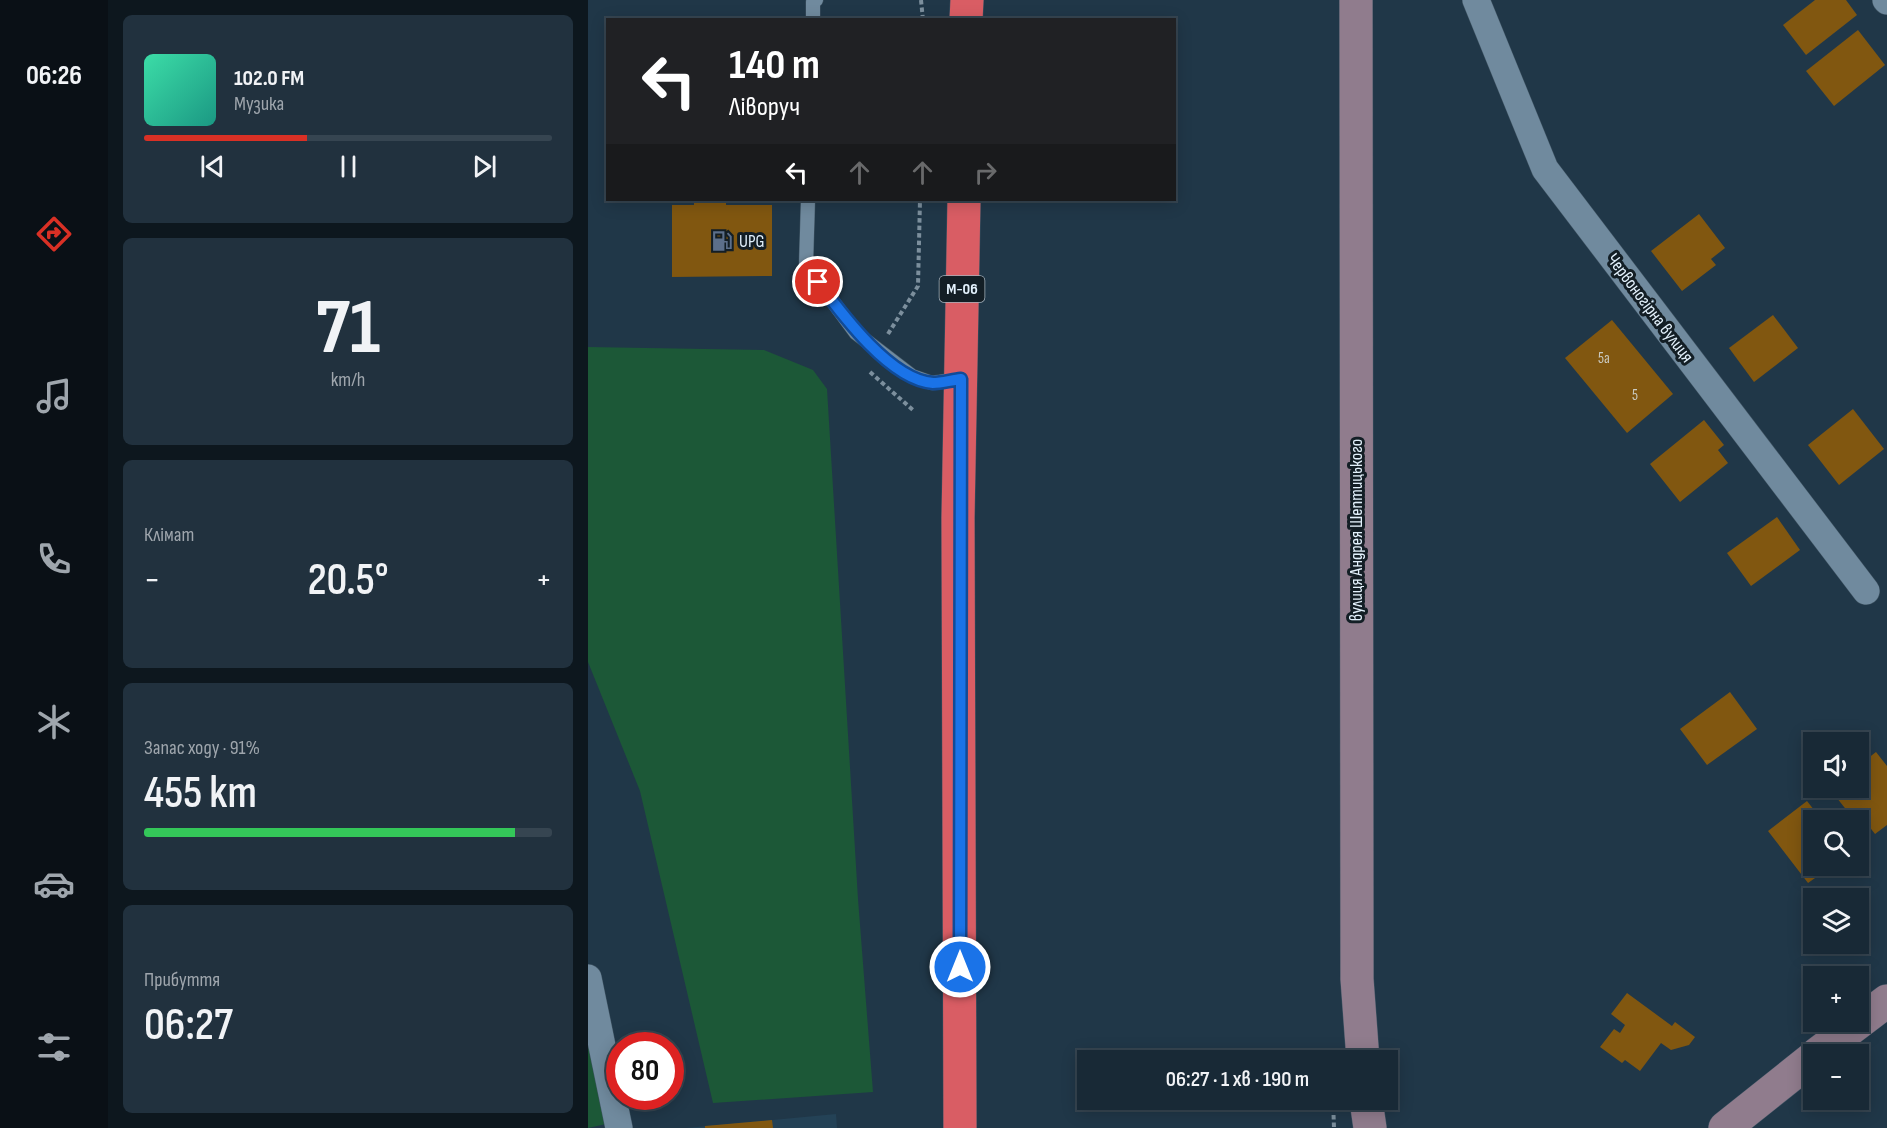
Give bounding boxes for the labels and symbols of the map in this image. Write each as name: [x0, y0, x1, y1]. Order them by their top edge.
fuel station icon: UPG: [710, 229, 734, 253]
place label: UPG: [739, 231, 765, 252]
street label: Червоногірна вулиця: [1602, 249, 1698, 367]
pin: [792, 256, 843, 307]
road number: М-06: [940, 276, 985, 302]
house number: 5а: [1598, 349, 1610, 368]
house number: 5: [1632, 386, 1638, 405]
street label: вулиця Андрея Шептицького: [1346, 439, 1367, 621]
position arrow: [928, 935, 992, 999]
speed limit sign: 80: [606, 1032, 684, 1110]

